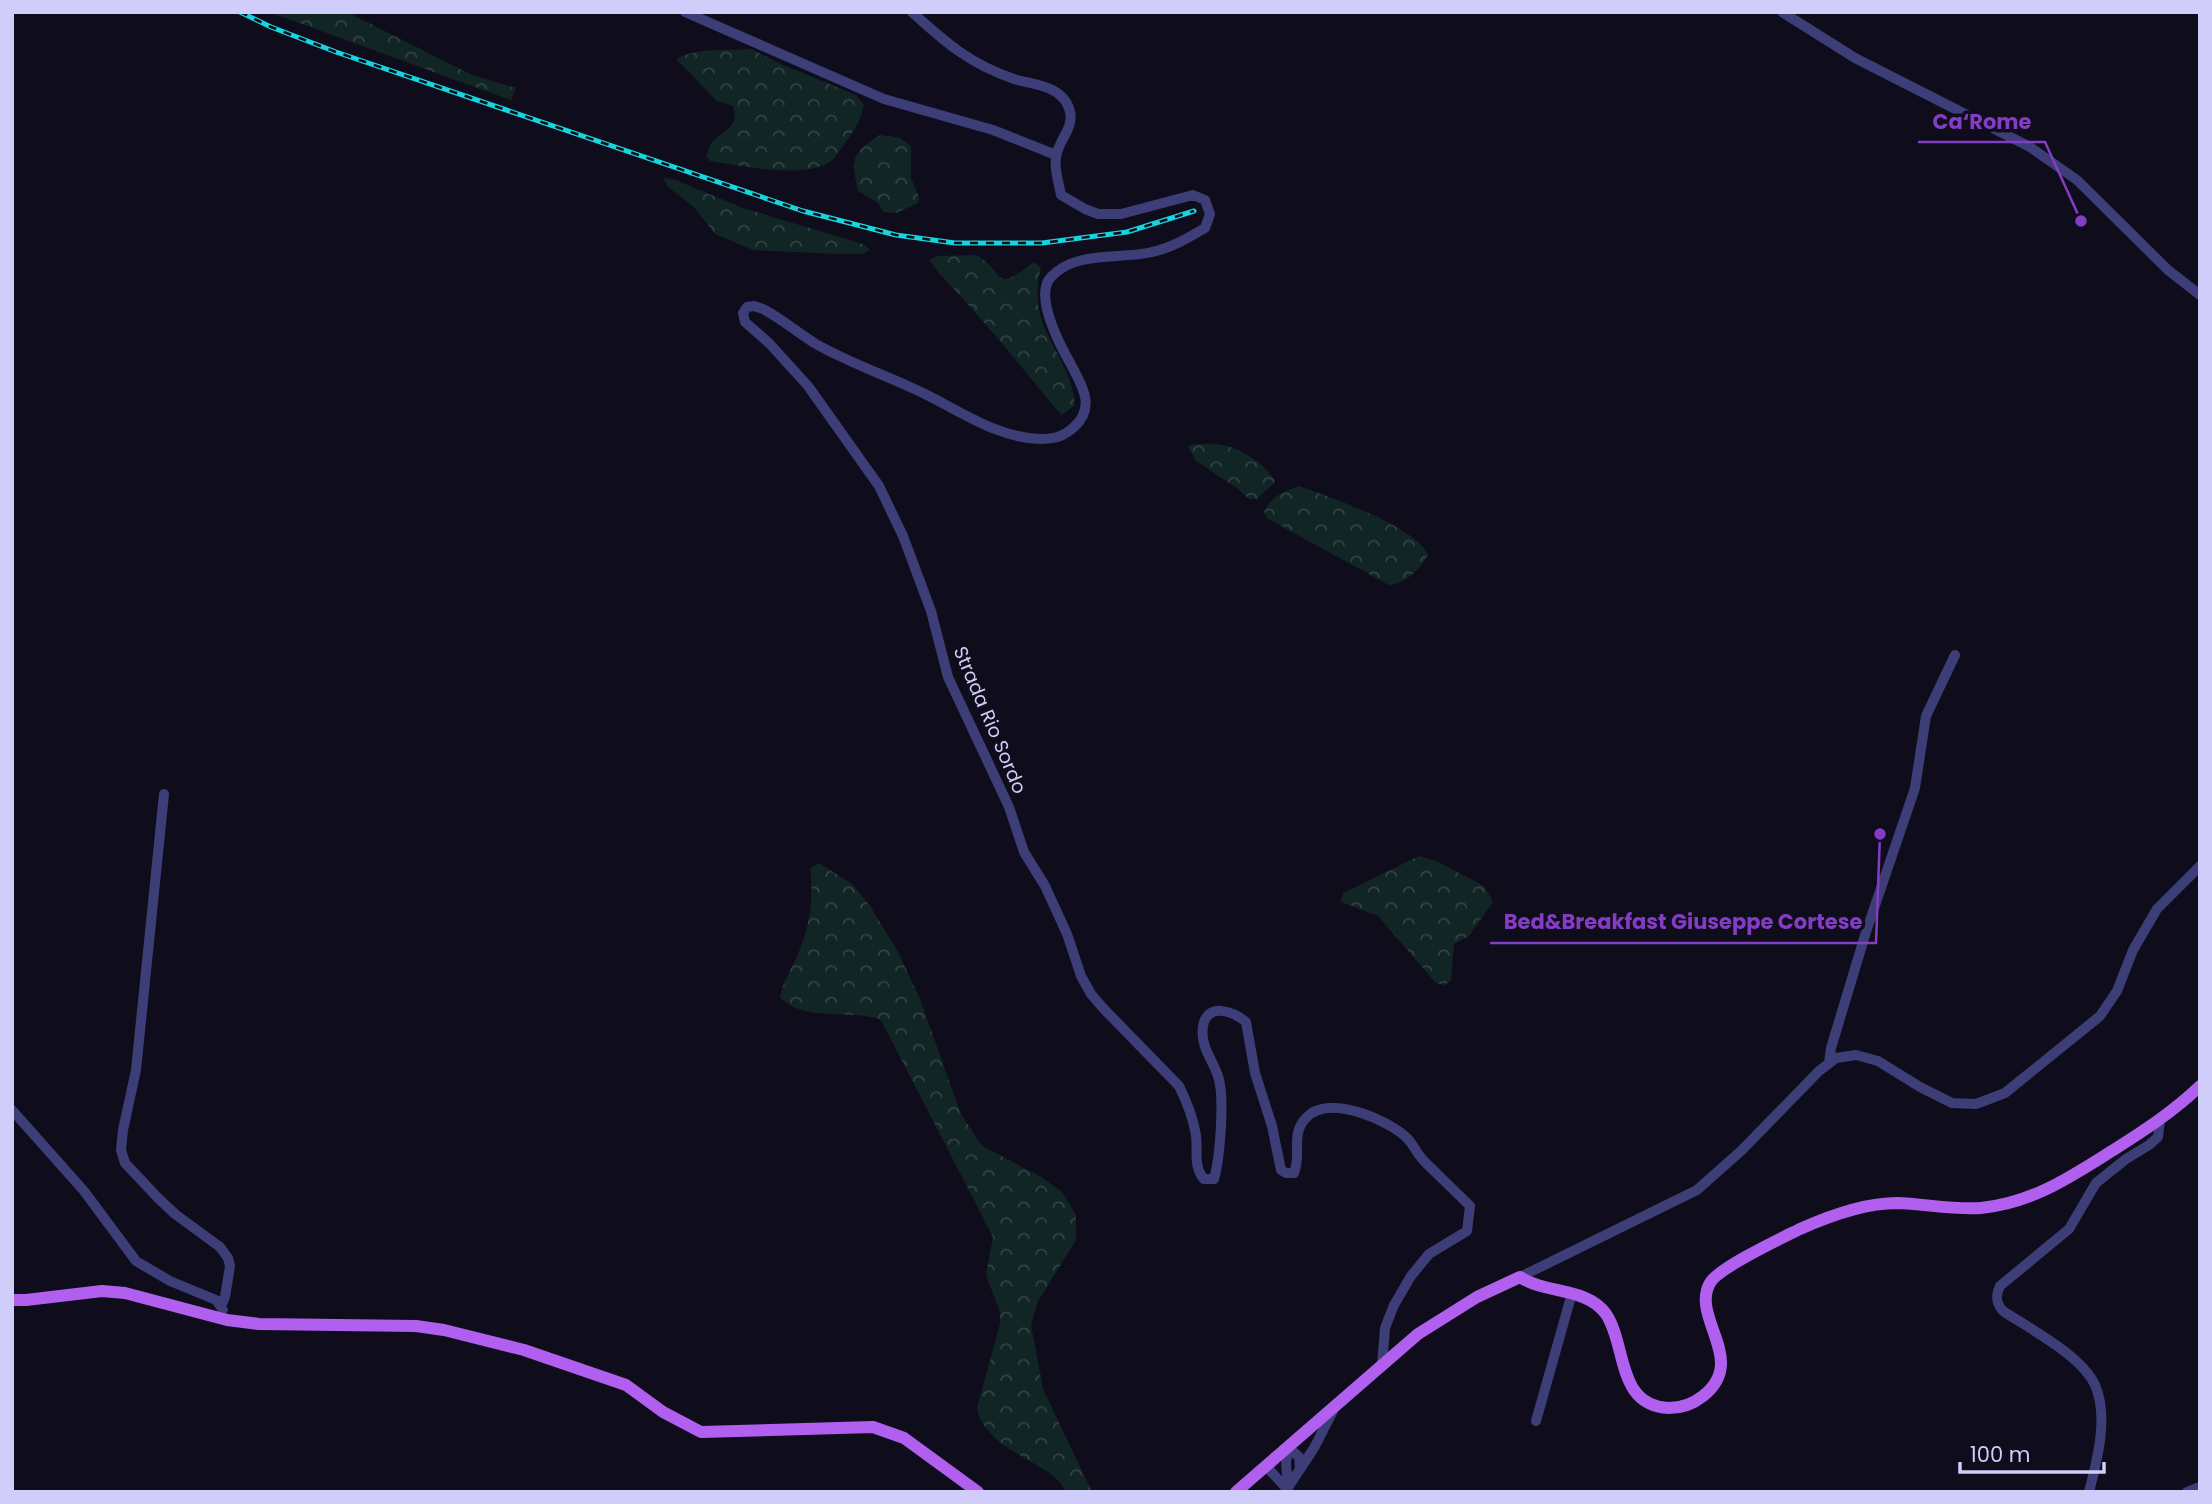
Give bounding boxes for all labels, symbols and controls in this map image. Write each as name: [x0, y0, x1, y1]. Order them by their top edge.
callout: Ca‘Rome: [1918, 100, 2045, 142]
text: Ca‘Rome: [1932, 107, 2032, 136]
street label: Strada Rio Sordo: [947, 642, 1033, 798]
callout: Bed&Breakfast Giuseppe Cortese: [1490, 901, 1876, 943]
text: Bed&Breakfast Giuseppe Cortese: [1504, 907, 1862, 936]
scale bar: [1960, 1430, 2104, 1474]
text: 100 m: [1970, 1440, 2030, 1469]

